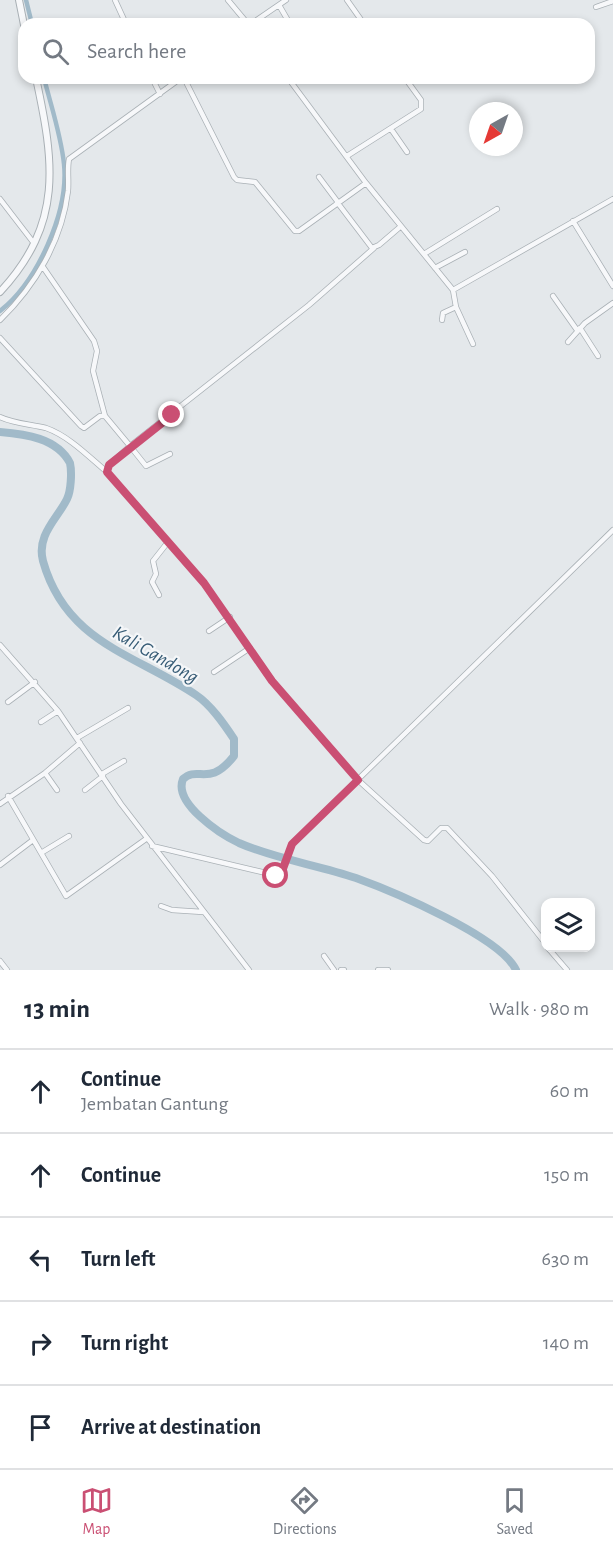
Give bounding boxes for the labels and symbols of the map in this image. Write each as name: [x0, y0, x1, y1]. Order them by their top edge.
north arrow: [469, 102, 523, 156]
route end: [158, 401, 184, 427]
water label: Kali Gandong: [109, 622, 202, 687]
route start: [262, 862, 288, 888]

